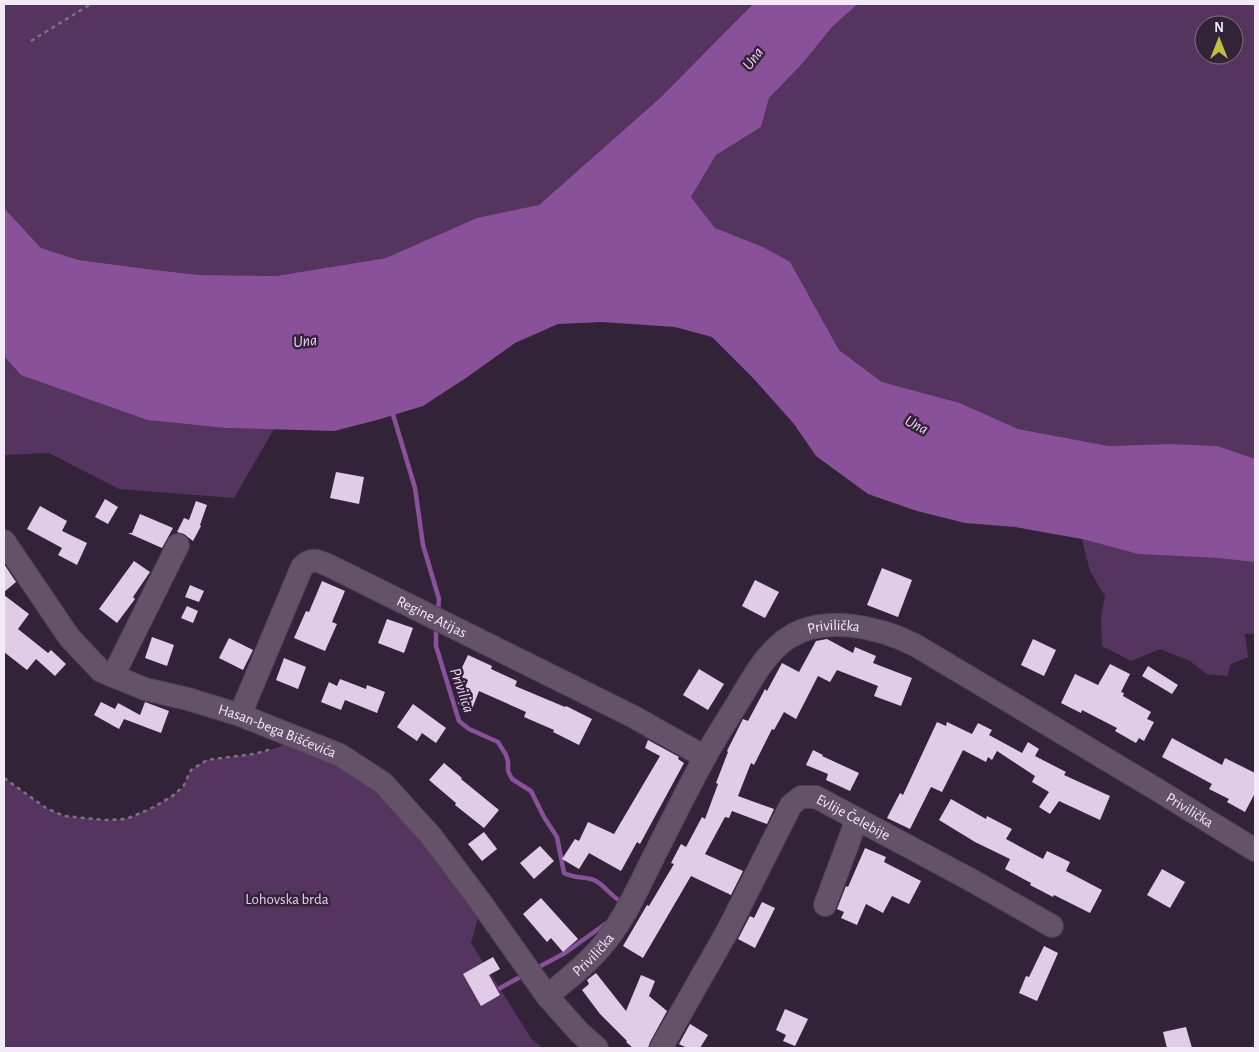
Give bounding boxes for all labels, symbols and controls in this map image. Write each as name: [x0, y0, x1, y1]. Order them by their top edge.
north arrow: [1194, 15, 1244, 65]
text: N: [1214, 21, 1224, 35]
water label: Una: [739, 44, 766, 73]
water label: Una: [292, 332, 318, 350]
water label: Una: [902, 412, 931, 438]
street label: Regine Atijas: [394, 593, 469, 641]
street label: Privilička: [806, 618, 861, 637]
water label: Privilica: [447, 666, 477, 715]
street label: Hasan-bega Bišćevića: [216, 702, 338, 761]
street label: Privilička: [1163, 790, 1216, 830]
street label: Evlije Čelebije: [814, 792, 893, 843]
park label: Lohovska brda: [245, 892, 329, 907]
street label: Privilička: [570, 931, 617, 979]

